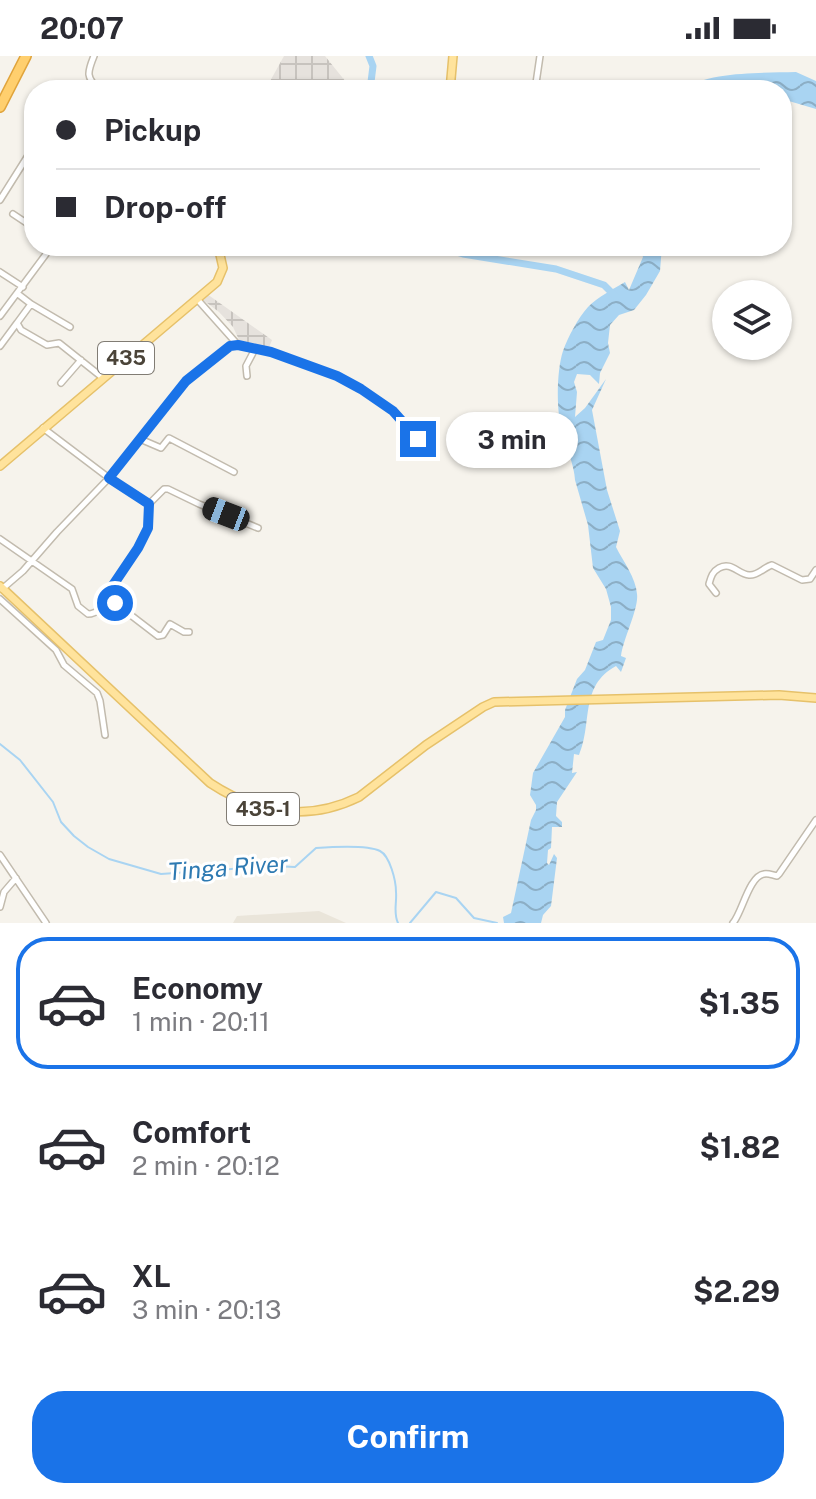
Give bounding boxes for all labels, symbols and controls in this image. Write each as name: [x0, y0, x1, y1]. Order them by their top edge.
text: 20:07: [40, 10, 124, 46]
text: Pickup: [104, 112, 201, 148]
text: Drop-off: [104, 189, 226, 225]
map controls: [712, 280, 792, 360]
button: layers: [712, 280, 792, 360]
road number: 435: [98, 342, 154, 374]
callout: 3 min: [446, 411, 578, 467]
route end: [400, 421, 436, 457]
text: 3 min: [478, 424, 546, 455]
car: [199, 494, 253, 534]
route start: [97, 585, 133, 621]
road number: 435-1: [227, 793, 299, 825]
water label: Tinga River: [167, 849, 290, 885]
icon: car: [36, 967, 108, 1039]
text: Economy: [132, 970, 263, 1006]
text: $1.35: [698, 985, 780, 1021]
text: 1 min · 20:11: [132, 1006, 270, 1037]
icon: car: [36, 1111, 108, 1183]
text: Comfort: [132, 1114, 251, 1150]
text: $1.82: [699, 1129, 780, 1165]
text: 2 min · 20:12: [132, 1150, 280, 1181]
icon: car: [36, 1255, 108, 1327]
text: XL: [132, 1258, 171, 1294]
text: $2.29: [693, 1273, 780, 1309]
text: 3 min · 20:13: [132, 1294, 281, 1325]
button: Confirm: [32, 1391, 784, 1483]

